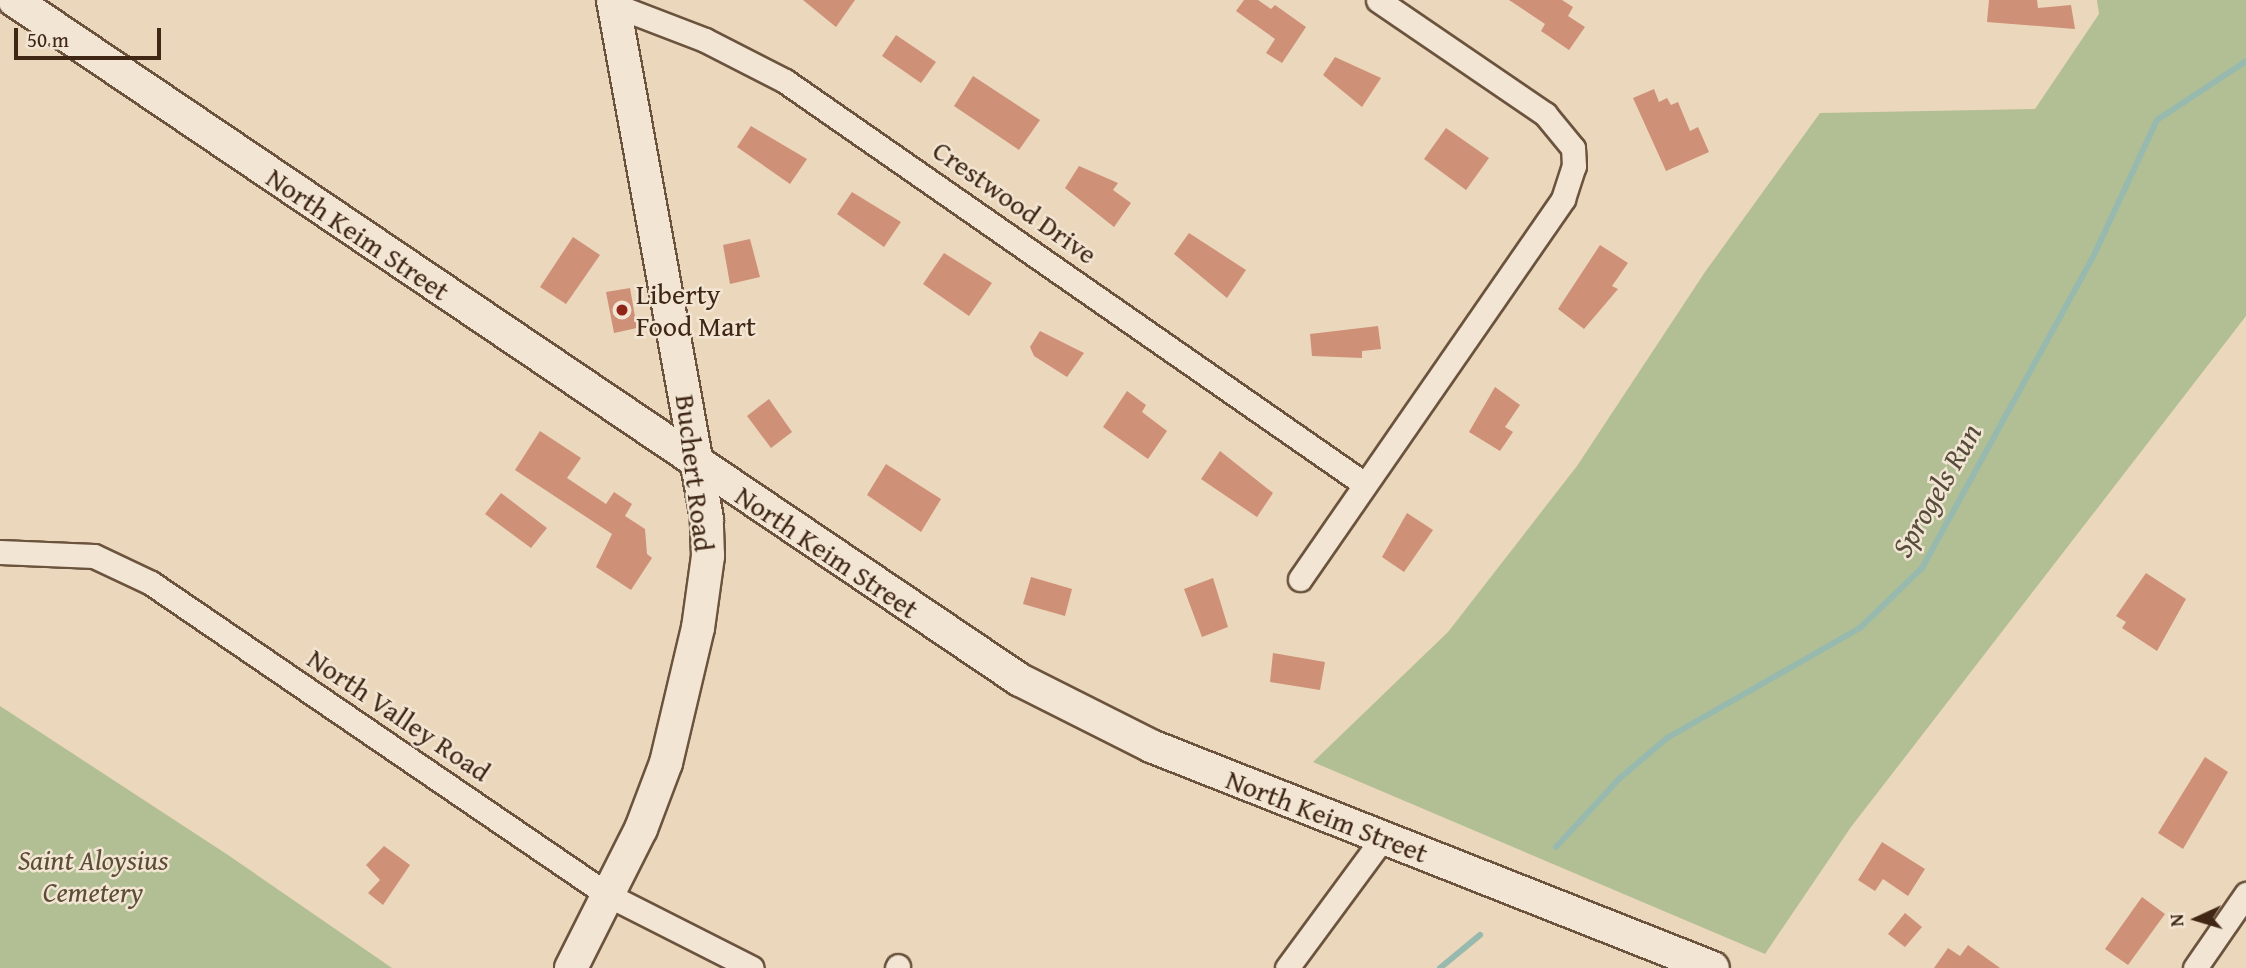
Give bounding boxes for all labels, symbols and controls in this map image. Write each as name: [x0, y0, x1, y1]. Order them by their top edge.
scale bar: [18, 14, 164, 58]
text: 50 m: [27, 24, 69, 55]
street label: Crestwood Drive: [927, 133, 1103, 271]
street label: North Keim Street: [260, 160, 456, 308]
place label: Liberty Food Mart: [636, 277, 756, 343]
marker: Liberty Food Mart: [614, 302, 630, 318]
street label: Buchert Road: [669, 393, 721, 553]
water label: Sprogels Run: [1883, 417, 1989, 563]
street label: North Keim Street: [729, 478, 925, 626]
street label: North Valley Road: [301, 641, 497, 789]
street label: North Keim Street: [1221, 762, 1433, 870]
park label: Saint Aloysius Cemetery: [18, 843, 168, 909]
north arrow: [2162, 884, 2232, 954]
text: N: [2162, 913, 2190, 928]

